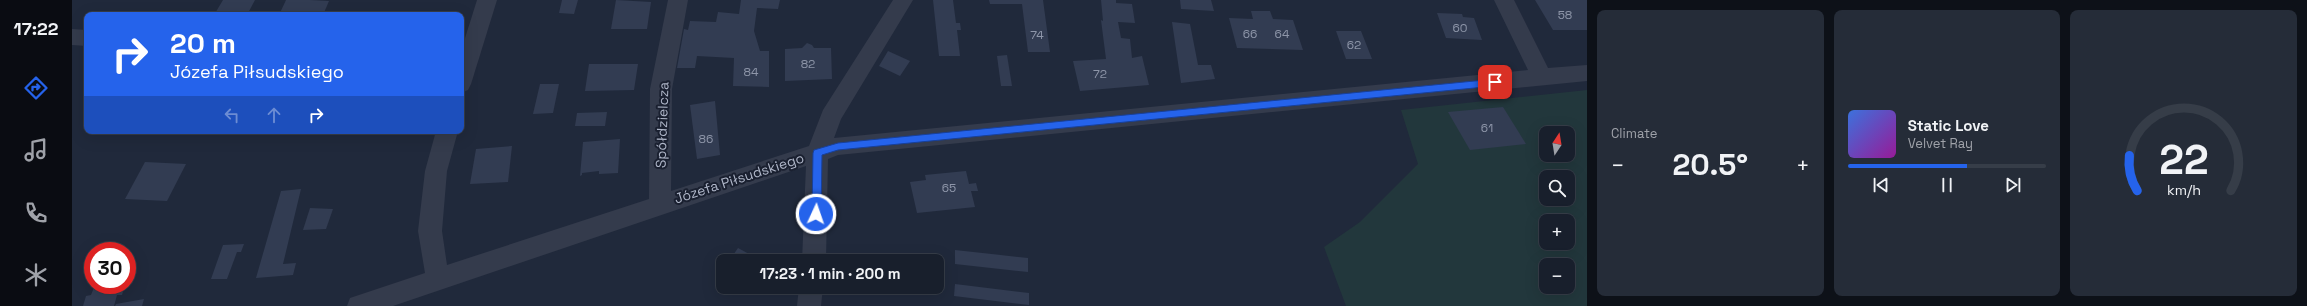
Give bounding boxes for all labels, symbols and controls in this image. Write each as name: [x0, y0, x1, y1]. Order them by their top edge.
house number: 58: [1558, 7, 1572, 23]
text: 17:22: [14, 17, 58, 40]
house number: 60: [1452, 20, 1468, 36]
text: 20 m: [170, 25, 236, 61]
house number: 66: [1243, 26, 1257, 42]
house number: 64: [1275, 26, 1290, 42]
house number: 74: [1030, 27, 1044, 43]
icon: right: [104, 28, 156, 80]
house number: 62: [1347, 37, 1361, 53]
house number: 82: [801, 56, 815, 72]
text: Józefa Piłsudskiego: [170, 60, 344, 83]
house number: 84: [744, 64, 759, 80]
pin: [1478, 65, 1512, 99]
house number: 72: [1093, 66, 1107, 82]
icon: arrive: [1484, 71, 1506, 93]
icon: directions: [22, 74, 50, 102]
street label: Spółdzielcza: [651, 82, 673, 168]
icon: left: [221, 104, 243, 126]
icon: ahead: [263, 104, 285, 126]
icon: right: [305, 104, 327, 126]
text: Static Love: [1908, 116, 1989, 135]
house number: 61: [1481, 120, 1493, 136]
text: Climate: [1611, 125, 1657, 142]
north arrow: [1539, 126, 1575, 162]
map controls: [1539, 126, 1575, 294]
house number: 86: [699, 131, 713, 147]
text: 22: [2159, 133, 2208, 186]
text: Velvet Ray: [1908, 135, 1973, 152]
icon: music: [22, 136, 50, 164]
text: 20.5°: [1672, 145, 1748, 184]
street label: Józefa Piłsudskiego: [672, 149, 806, 207]
text: −: [1611, 151, 1625, 179]
text: +: [1796, 151, 1810, 179]
button: search: [1539, 170, 1575, 206]
icon: previous: [1870, 174, 1892, 196]
icon: pause: [1936, 174, 1958, 196]
icon: next: [2002, 174, 2024, 196]
house number: 65: [942, 180, 956, 196]
text: km/h: [2167, 181, 2201, 199]
position arrow: [795, 193, 837, 235]
icon: phone: [22, 199, 50, 227]
button: +: [1539, 214, 1575, 250]
speed limit sign: 30: [84, 242, 136, 294]
button: −: [1539, 258, 1575, 294]
icon: climate: [22, 261, 50, 289]
text: 17:23 · 1 min · 200 m: [760, 264, 900, 283]

